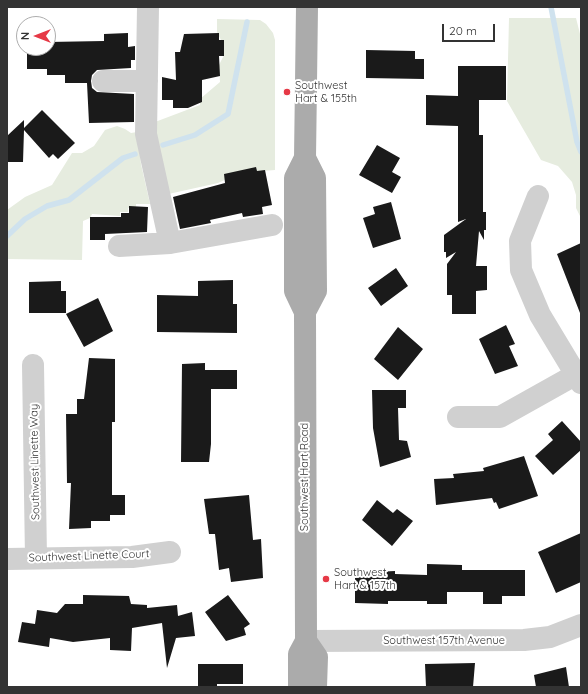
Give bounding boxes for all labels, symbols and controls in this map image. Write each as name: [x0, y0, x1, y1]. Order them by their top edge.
north arrow: [16, 16, 56, 56]
scale bar: [444, 16, 497, 42]
text: 20 m: [449, 23, 477, 38]
text: N: [18, 32, 32, 40]
place label: Southwest Hart & 155th: [295, 79, 357, 105]
marker: Southwest Hart & 155th: [282, 87, 292, 97]
street label: Southwest Linette Way: [27, 404, 43, 520]
street label: Southwest Hart Road: [298, 423, 312, 531]
street label: Southwest Linette Court: [28, 547, 150, 565]
place label: Southwest Hart & 157th: [334, 566, 396, 592]
marker: Southwest Hart & 157th: [321, 574, 331, 584]
street label: Southwest 157th Avenue: [383, 634, 505, 648]

